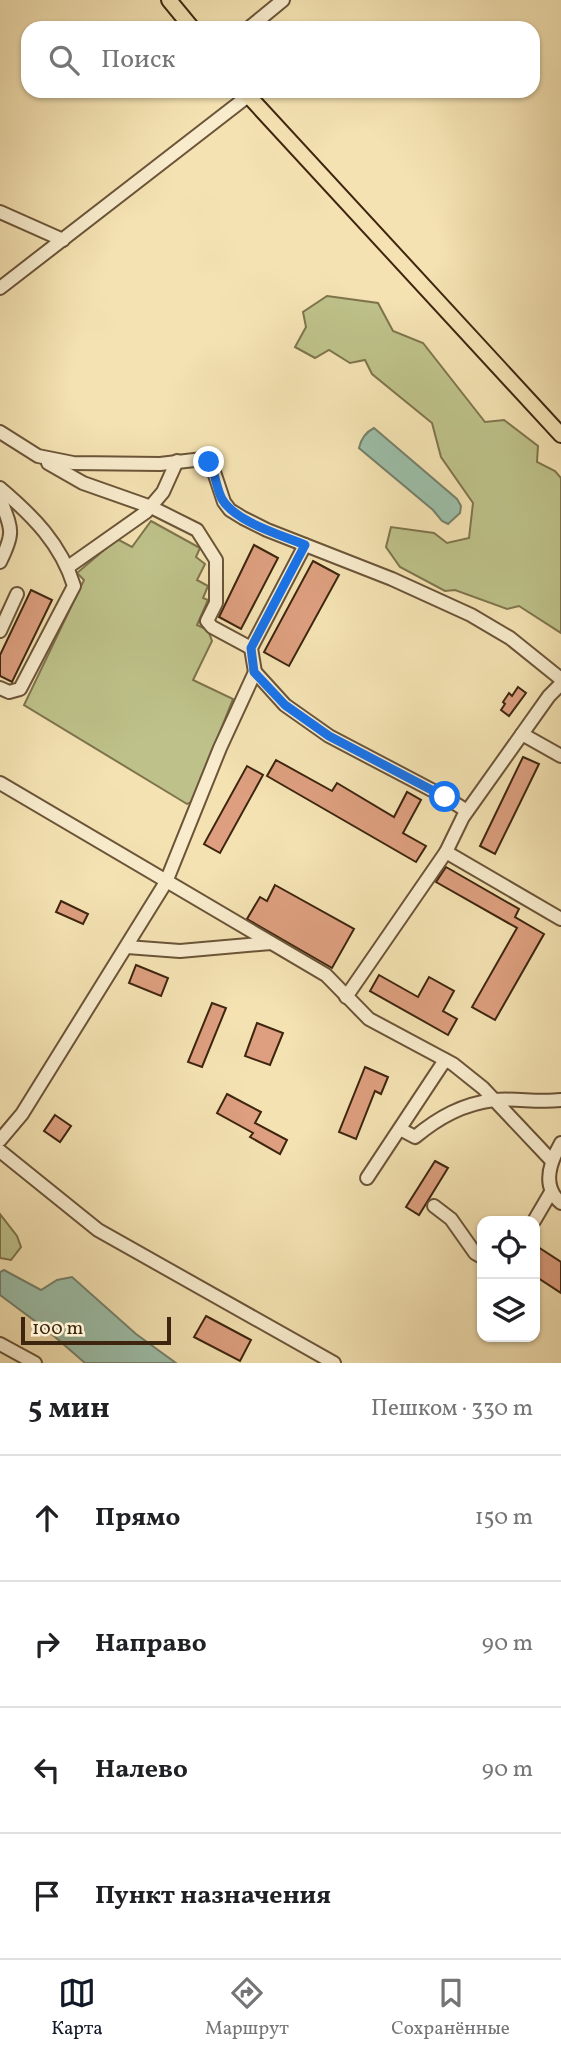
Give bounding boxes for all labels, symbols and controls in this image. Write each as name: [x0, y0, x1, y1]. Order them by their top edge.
search box: [21, 21, 540, 98]
icon: search: [45, 41, 83, 79]
text: Поиск: [101, 42, 175, 78]
route end: [193, 446, 224, 477]
route start: [429, 781, 460, 812]
map controls: [477, 1216, 540, 1342]
button: locate: [477, 1216, 540, 1279]
button: layers: [477, 1279, 540, 1342]
scale bar: [21, 1314, 172, 1346]
text: 100 m: [32, 1316, 83, 1342]
text: 5 мин: [28, 1388, 110, 1430]
text: Пешком · 330 m: [371, 1393, 533, 1425]
icon: ahead: [28, 1499, 66, 1537]
text: Прямо: [95, 1500, 180, 1536]
text: 150 m: [475, 1502, 533, 1534]
icon: right: [28, 1625, 66, 1663]
text: Направо: [95, 1626, 207, 1662]
text: 90 m: [482, 1628, 533, 1660]
icon: left: [28, 1751, 66, 1789]
text: Налево: [95, 1752, 188, 1788]
text: 90 m: [482, 1754, 533, 1786]
icon: arrive: [28, 1877, 66, 1915]
text: Пункт назначения: [95, 1878, 331, 1914]
tab: Карта: [51, 1974, 103, 2042]
tab: Маршрут: [205, 1974, 289, 2042]
tab: Сохранённые: [391, 1974, 510, 2042]

